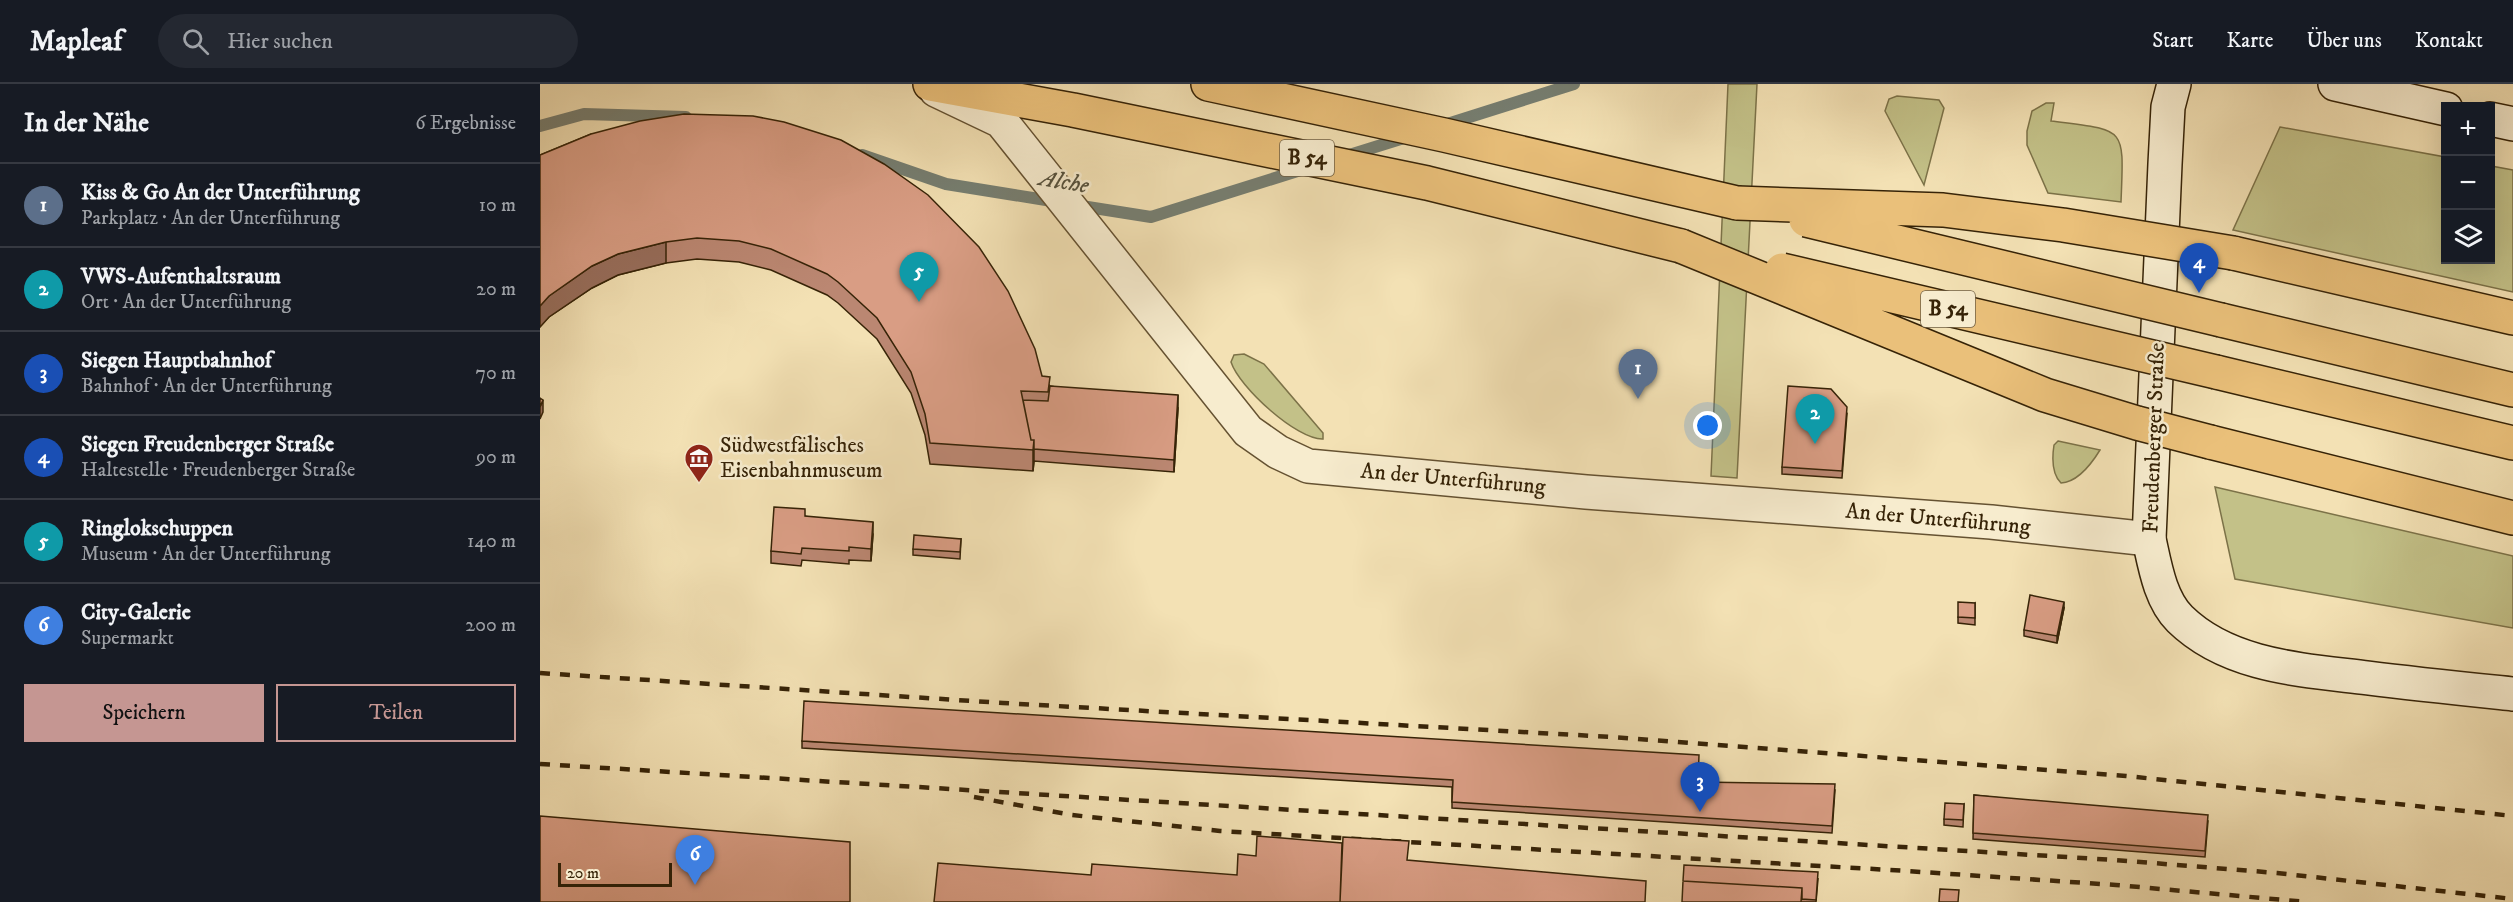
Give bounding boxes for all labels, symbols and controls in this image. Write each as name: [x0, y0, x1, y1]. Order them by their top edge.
search box: [158, 14, 578, 68]
text: Mapleaf: [30, 24, 122, 59]
icon: search: [179, 25, 212, 58]
text: Hier suchen: [227, 28, 333, 55]
text: Start: [2152, 28, 2194, 54]
text: Karte: [2227, 28, 2273, 54]
text: Über uns: [2306, 28, 2382, 54]
text: Kontakt: [2415, 28, 2483, 54]
map controls: [2441, 102, 2495, 264]
button: +: [2441, 102, 2495, 156]
text: In der Nähe: [24, 107, 149, 140]
text: 6 Ergebnisse: [415, 111, 516, 136]
road number: B 54: [1280, 140, 1334, 176]
button: −: [2441, 156, 2495, 210]
water label: Alche: [1034, 163, 1092, 201]
text: Kiss & Go An der Unterführung: [81, 179, 360, 206]
text: 1: [40, 193, 47, 218]
text: 10 m: [479, 193, 516, 218]
text: Parkplatz · An der Unterführung: [81, 206, 340, 231]
button: layers: [2441, 210, 2495, 264]
pin: 4: [2180, 244, 2218, 293]
pin: 5: [900, 252, 938, 302]
text: VWS-Aufenthaltsraum: [81, 263, 281, 290]
text: 2: [39, 277, 48, 302]
text: 20 m: [476, 277, 516, 302]
text: Ort · An der Unterführung: [81, 290, 291, 315]
road number: B 54: [1921, 291, 1975, 327]
street label: Freudenberger Straße: [2137, 342, 2171, 534]
text: Siegen Hauptbahnhof: [81, 347, 272, 374]
pin: 1: [1618, 350, 1658, 399]
text: 3: [40, 361, 47, 386]
text: 70 m: [475, 361, 516, 386]
text: Bahnhof · An der Unterführung: [81, 374, 332, 399]
pin: 2: [1796, 394, 1834, 444]
your location: [1693, 411, 1722, 440]
text: Siegen Freudenberger Straße: [81, 431, 334, 458]
place label: Südwestfälisches Eisenbahnmuseum: [720, 432, 883, 484]
museum icon: Südwestfälisches Eisenbahnmuseum: [683, 442, 715, 484]
text: 4: [38, 445, 49, 470]
text: 90 m: [476, 445, 516, 470]
street label: An der Unterführung: [1359, 457, 1547, 501]
text: Haltestelle · Freudenberger Straße: [81, 458, 355, 483]
street label: An der Unterführung: [1844, 497, 2032, 541]
text: Ringlokschuppen: [81, 515, 233, 542]
text: 5: [39, 529, 48, 554]
text: 140 m: [467, 529, 516, 554]
text: Museum · An der Unterführung: [81, 542, 330, 567]
text: City-Galerie: [81, 599, 191, 626]
text: 6: [38, 613, 49, 638]
text: 200 m: [465, 613, 516, 638]
text: Supermarkt: [81, 626, 174, 651]
button: Speichern: [24, 684, 264, 742]
button: Teilen: [276, 684, 516, 742]
pin: 3: [1680, 762, 1720, 812]
pin: 6: [676, 836, 714, 885]
scale bar: [558, 860, 672, 888]
text: 20 m: [567, 863, 599, 883]

